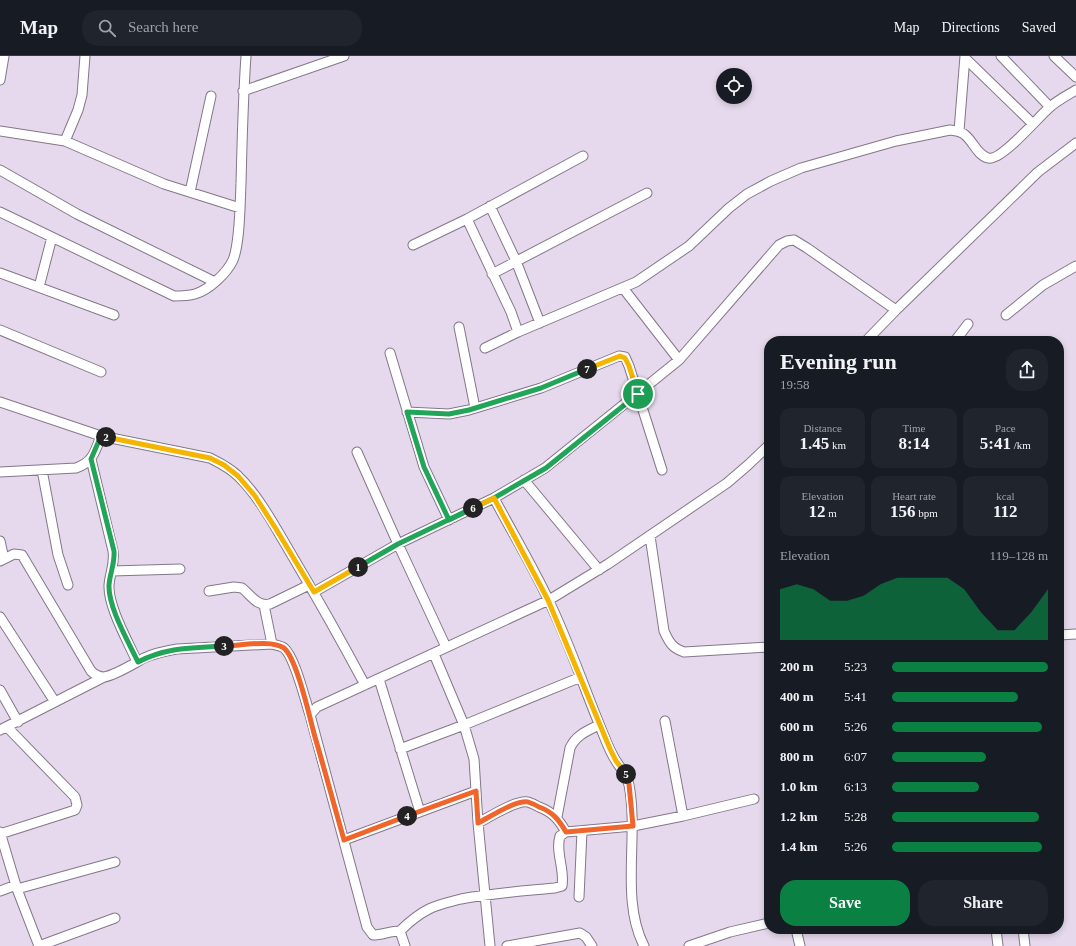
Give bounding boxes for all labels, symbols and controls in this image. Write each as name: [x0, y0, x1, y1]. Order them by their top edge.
search box: [82, 10, 362, 46]
text: Map: [20, 17, 58, 38]
icon: search: [96, 17, 118, 39]
text: Search here: [128, 19, 198, 35]
text: Map: [894, 20, 919, 35]
text: Directions: [941, 20, 1000, 35]
text: Saved: [1022, 20, 1056, 35]
map controls: [716, 68, 752, 104]
button: locate: [716, 68, 752, 104]
text: Evening run: [780, 349, 897, 374]
button: share: [1006, 349, 1048, 391]
pin: 7: [577, 359, 597, 379]
text: 7: [584, 363, 590, 375]
pin: [621, 377, 655, 411]
text: 19:58: [780, 377, 810, 392]
icon: arrive: [627, 383, 649, 405]
text: Distance: [803, 422, 842, 434]
text: Time: [903, 422, 925, 434]
text: Pace: [995, 422, 1016, 434]
pin: 2: [96, 427, 116, 447]
text: 2: [103, 431, 109, 443]
text: 1.45: [799, 434, 829, 453]
text: 8:14: [898, 434, 930, 453]
text: 5:41: [980, 434, 1011, 453]
text: km: [829, 439, 846, 451]
text: /km: [1011, 439, 1031, 451]
text: Elevation: [802, 490, 844, 502]
text: Heart rate: [892, 490, 936, 502]
text: kcal: [996, 490, 1014, 502]
pin: 6: [463, 498, 483, 518]
text: 6: [470, 502, 476, 514]
text: 12: [809, 502, 826, 521]
text: 156: [890, 502, 916, 521]
text: 112: [993, 502, 1018, 521]
text: m: [826, 507, 837, 519]
text: bpm: [916, 507, 938, 519]
text: Elevation: [780, 548, 830, 563]
text: 119–128 m: [990, 548, 1048, 563]
pin: 1: [348, 557, 368, 577]
text: 1: [355, 561, 361, 573]
pin: 3: [214, 636, 234, 656]
text: 3: [221, 640, 227, 652]
text: 200 m: [780, 659, 814, 674]
text: 5:23: [844, 659, 867, 674]
text: 400 m: [780, 689, 814, 704]
text: 5:41: [844, 689, 867, 704]
text: 600 m: [780, 719, 814, 734]
text: 5:26: [844, 719, 867, 734]
text: 800 m: [780, 749, 814, 764]
text: 6:07: [844, 749, 867, 764]
pin: 5: [616, 764, 636, 784]
text: 5: [623, 768, 629, 780]
text: 1.0 km: [780, 779, 818, 794]
text: 6:13: [844, 779, 867, 794]
pin: 4: [397, 806, 417, 826]
text: 1.2 km: [780, 809, 818, 824]
text: 5:28: [844, 809, 867, 824]
text: 4: [404, 810, 410, 822]
text: 1.4 km: [780, 839, 818, 854]
text: 5:26: [844, 839, 867, 854]
button: Save: [780, 880, 910, 926]
button: Share: [918, 880, 1048, 926]

